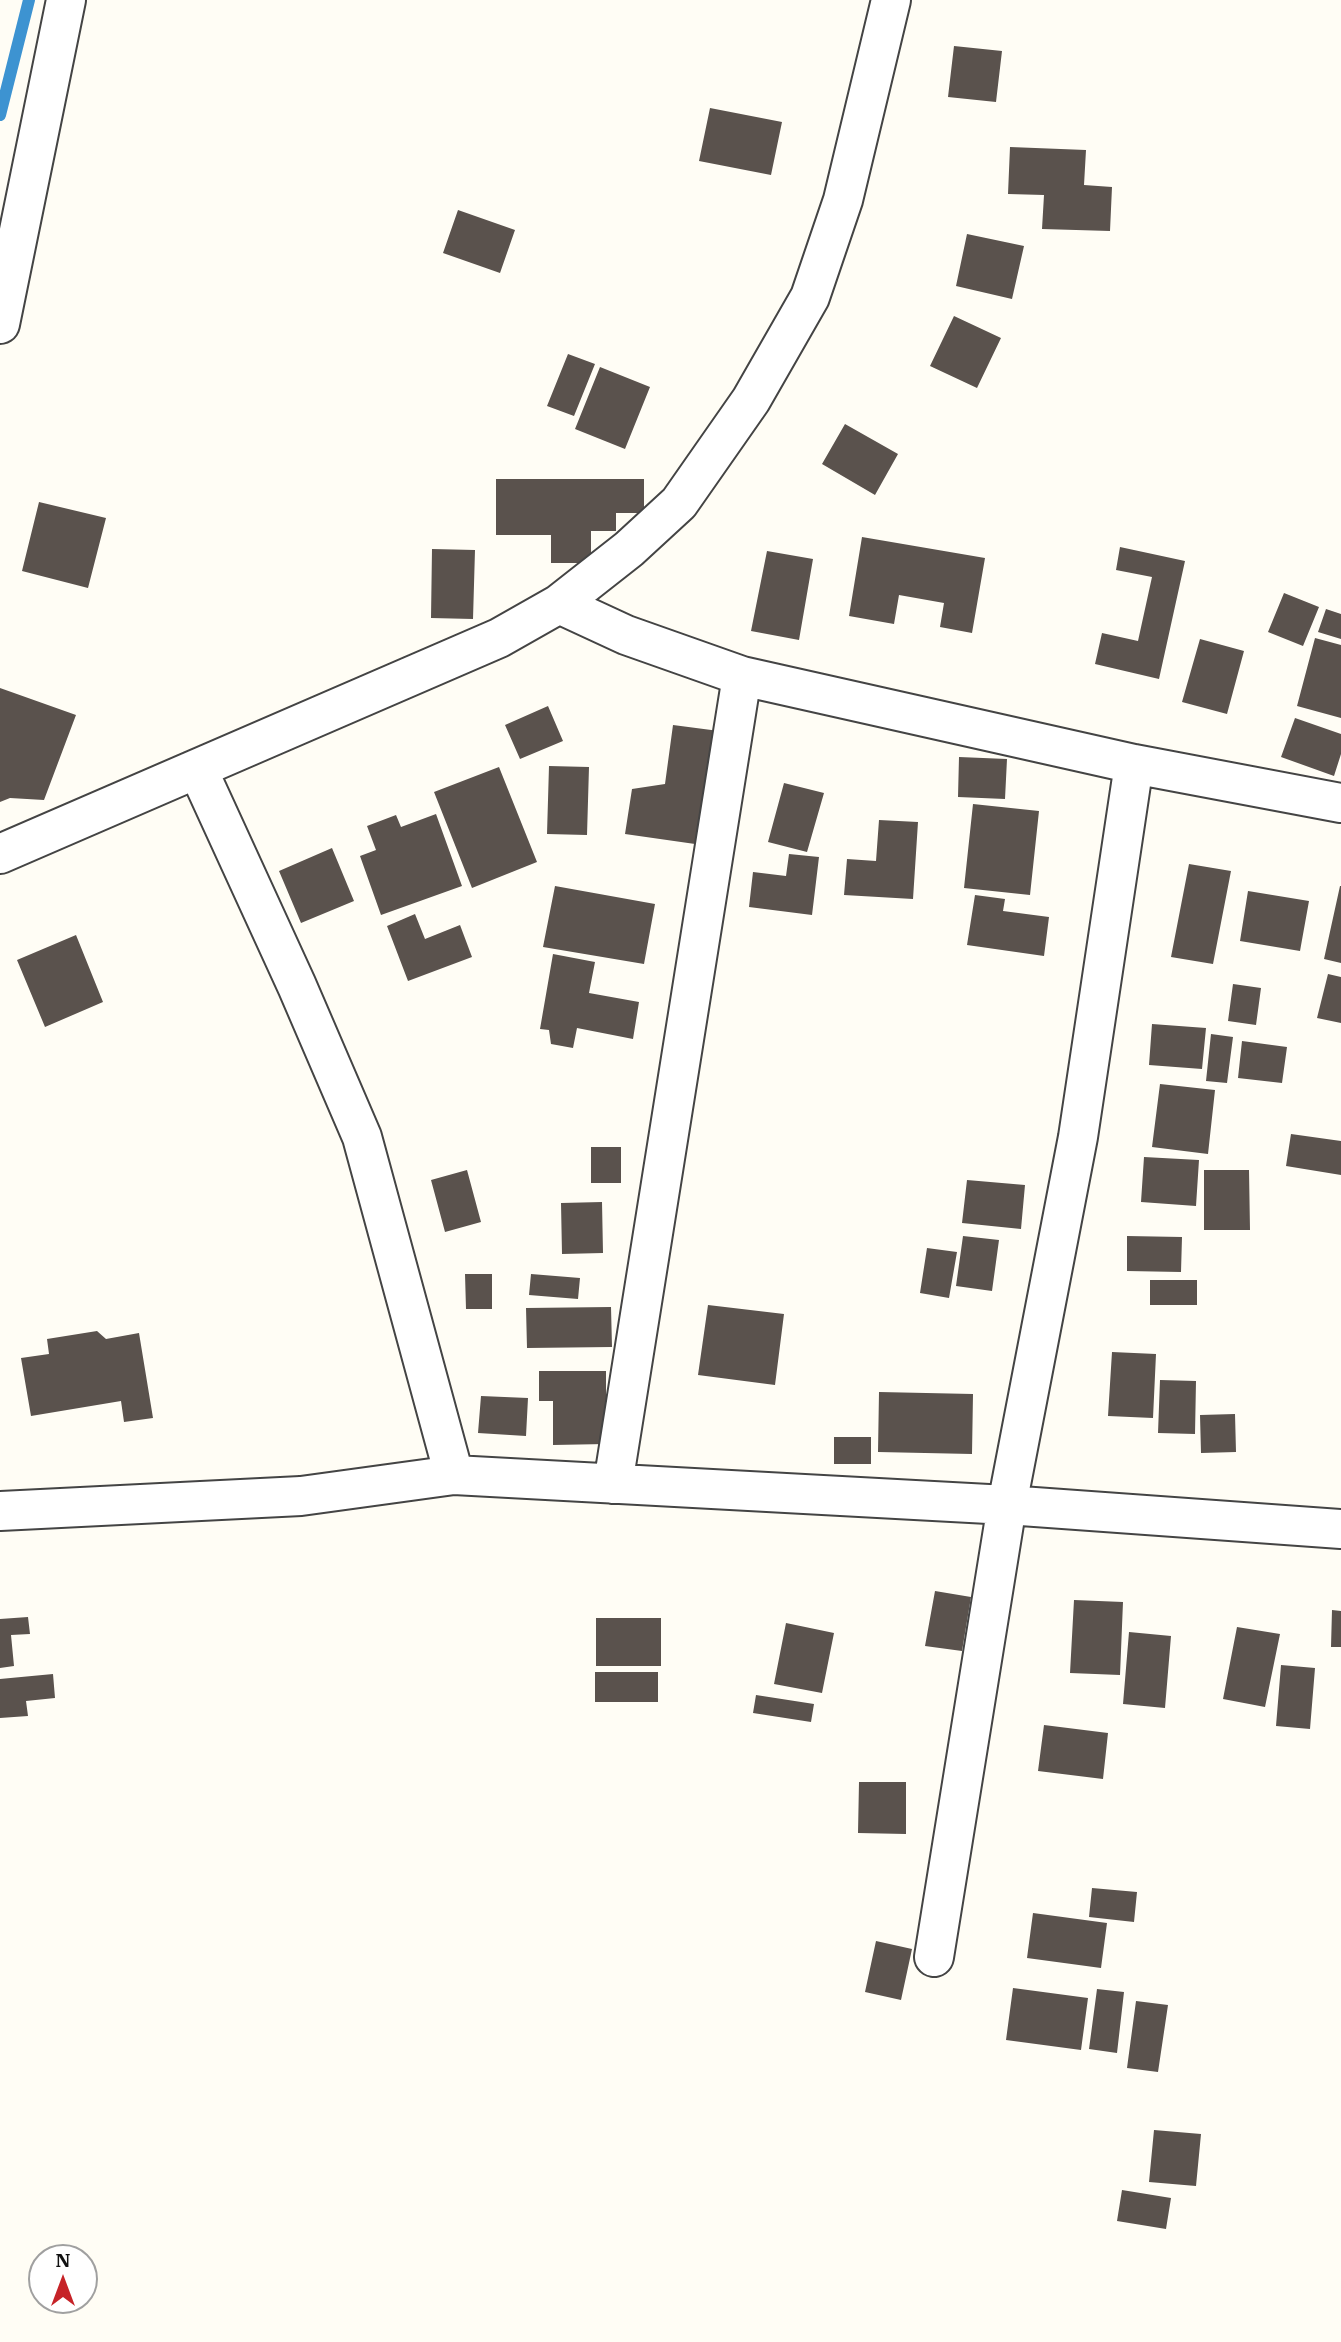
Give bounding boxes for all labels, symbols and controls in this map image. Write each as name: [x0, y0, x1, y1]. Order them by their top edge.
north arrow: [28, 2244, 98, 2314]
text: N: [55, 2248, 71, 2272]

